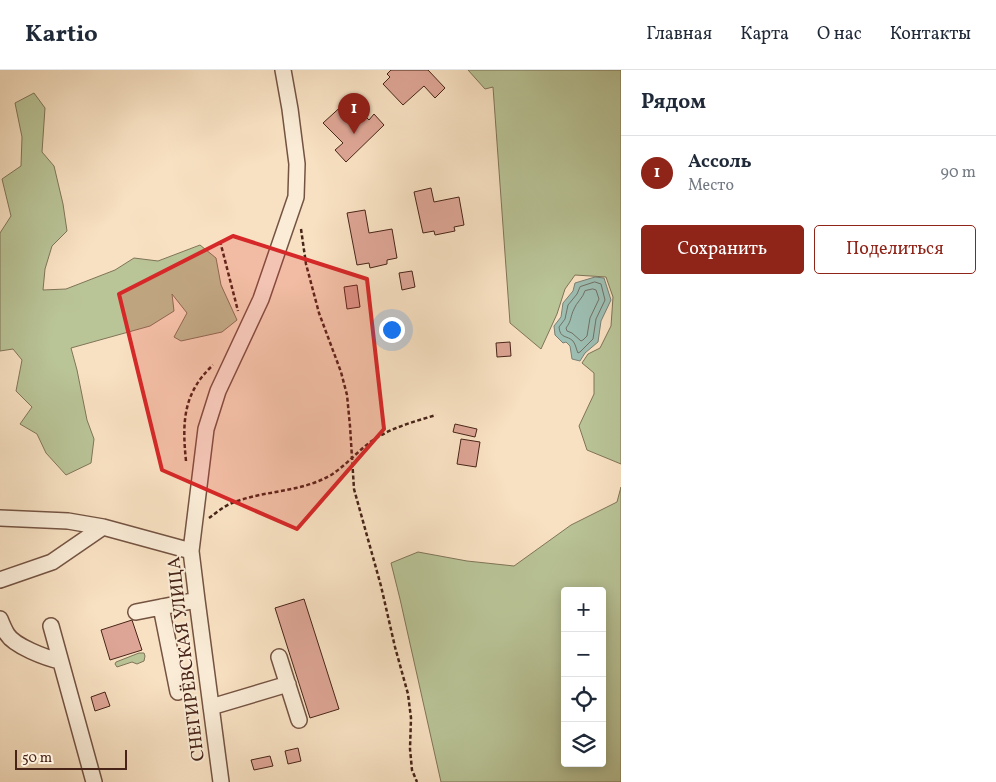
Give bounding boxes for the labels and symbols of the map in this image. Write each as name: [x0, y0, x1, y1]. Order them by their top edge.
pin: 1: [338, 93, 370, 134]
your location: [379, 317, 405, 343]
street label: СНЕГИРЁВСКАЯ УЛИЦА: [162, 555, 212, 763]
scale bar: [15, 747, 128, 770]

